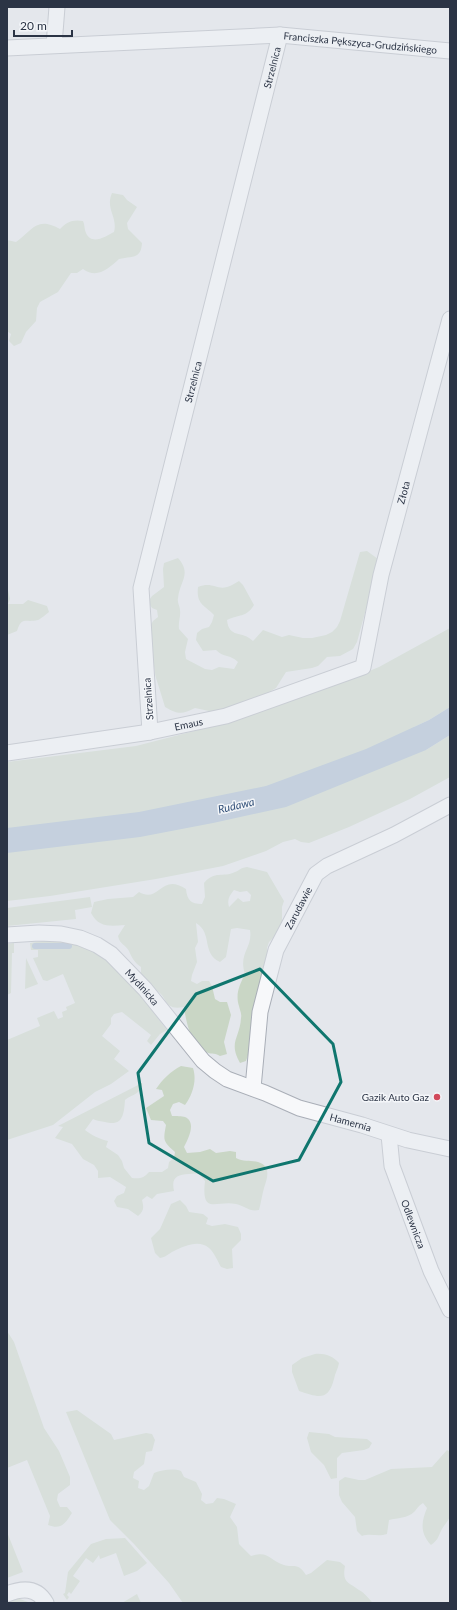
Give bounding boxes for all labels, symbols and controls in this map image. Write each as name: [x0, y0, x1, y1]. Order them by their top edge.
scale bar: [14, 12, 72, 38]
text: 20 m: [20, 18, 47, 33]
street label: Franciszka Pększyca-Grudzińskiego: [283, 29, 438, 56]
street label: Strzelnica: [261, 45, 283, 89]
street label: Strzelnica: [182, 360, 204, 404]
street label: Złota: [394, 480, 412, 505]
street label: Strzelnica: [141, 677, 155, 720]
street label: Emaus: [173, 715, 204, 733]
water label: Rudawa: [217, 794, 256, 815]
street label: Zarudawie: [282, 885, 314, 931]
street label: Mydlnicka: [123, 966, 162, 1008]
place label: Gazik Auto Gaz: [362, 1091, 429, 1103]
marker: Gazik Auto Gaz: [432, 1092, 442, 1102]
street label: Hamernia: [329, 1111, 373, 1134]
street label: Odlewnicza: [399, 1198, 428, 1250]

